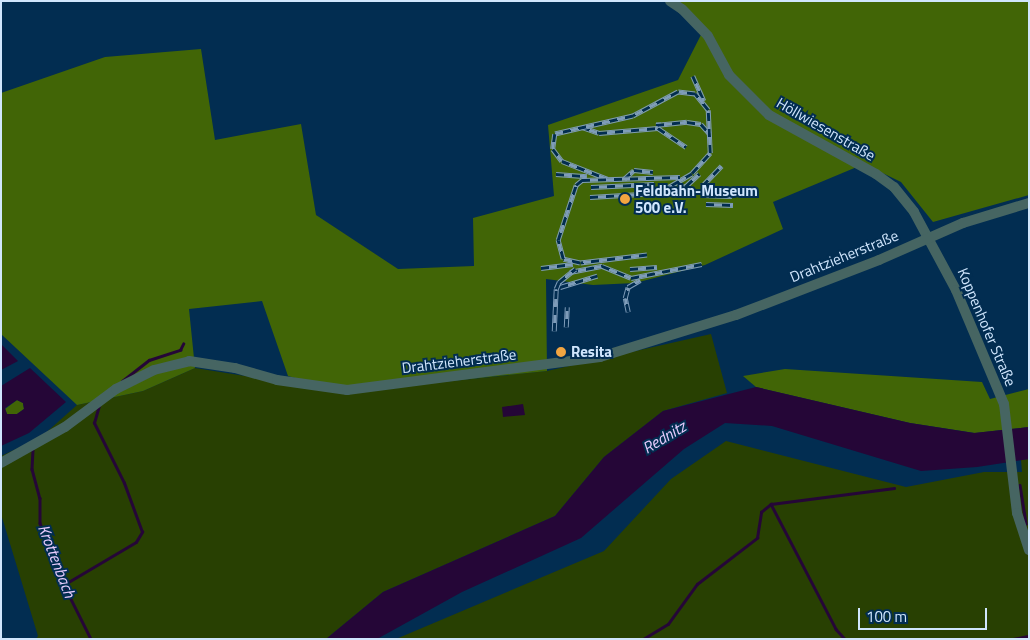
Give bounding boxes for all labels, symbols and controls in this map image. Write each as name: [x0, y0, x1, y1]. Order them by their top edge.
street label: Höllwiesenstraße: [773, 93, 879, 165]
place label: Feldbahn-Museum 500 e.V.: [635, 181, 758, 216]
marker: Feldbahn-Museum 500 e.V.: [619, 193, 631, 205]
street label: Drahtzieherstraße: [787, 226, 901, 286]
street label: Koppenhofer Straße: [954, 265, 1020, 389]
place label: Resita: [571, 343, 612, 361]
street label: Drahtzieherstraße: [401, 345, 517, 377]
marker: Resita: [555, 346, 567, 358]
water label: Rednitz: [639, 417, 689, 457]
water label: Krottenbach: [34, 522, 80, 600]
scale bar: [860, 598, 989, 630]
text: 100 m: [866, 605, 907, 628]

